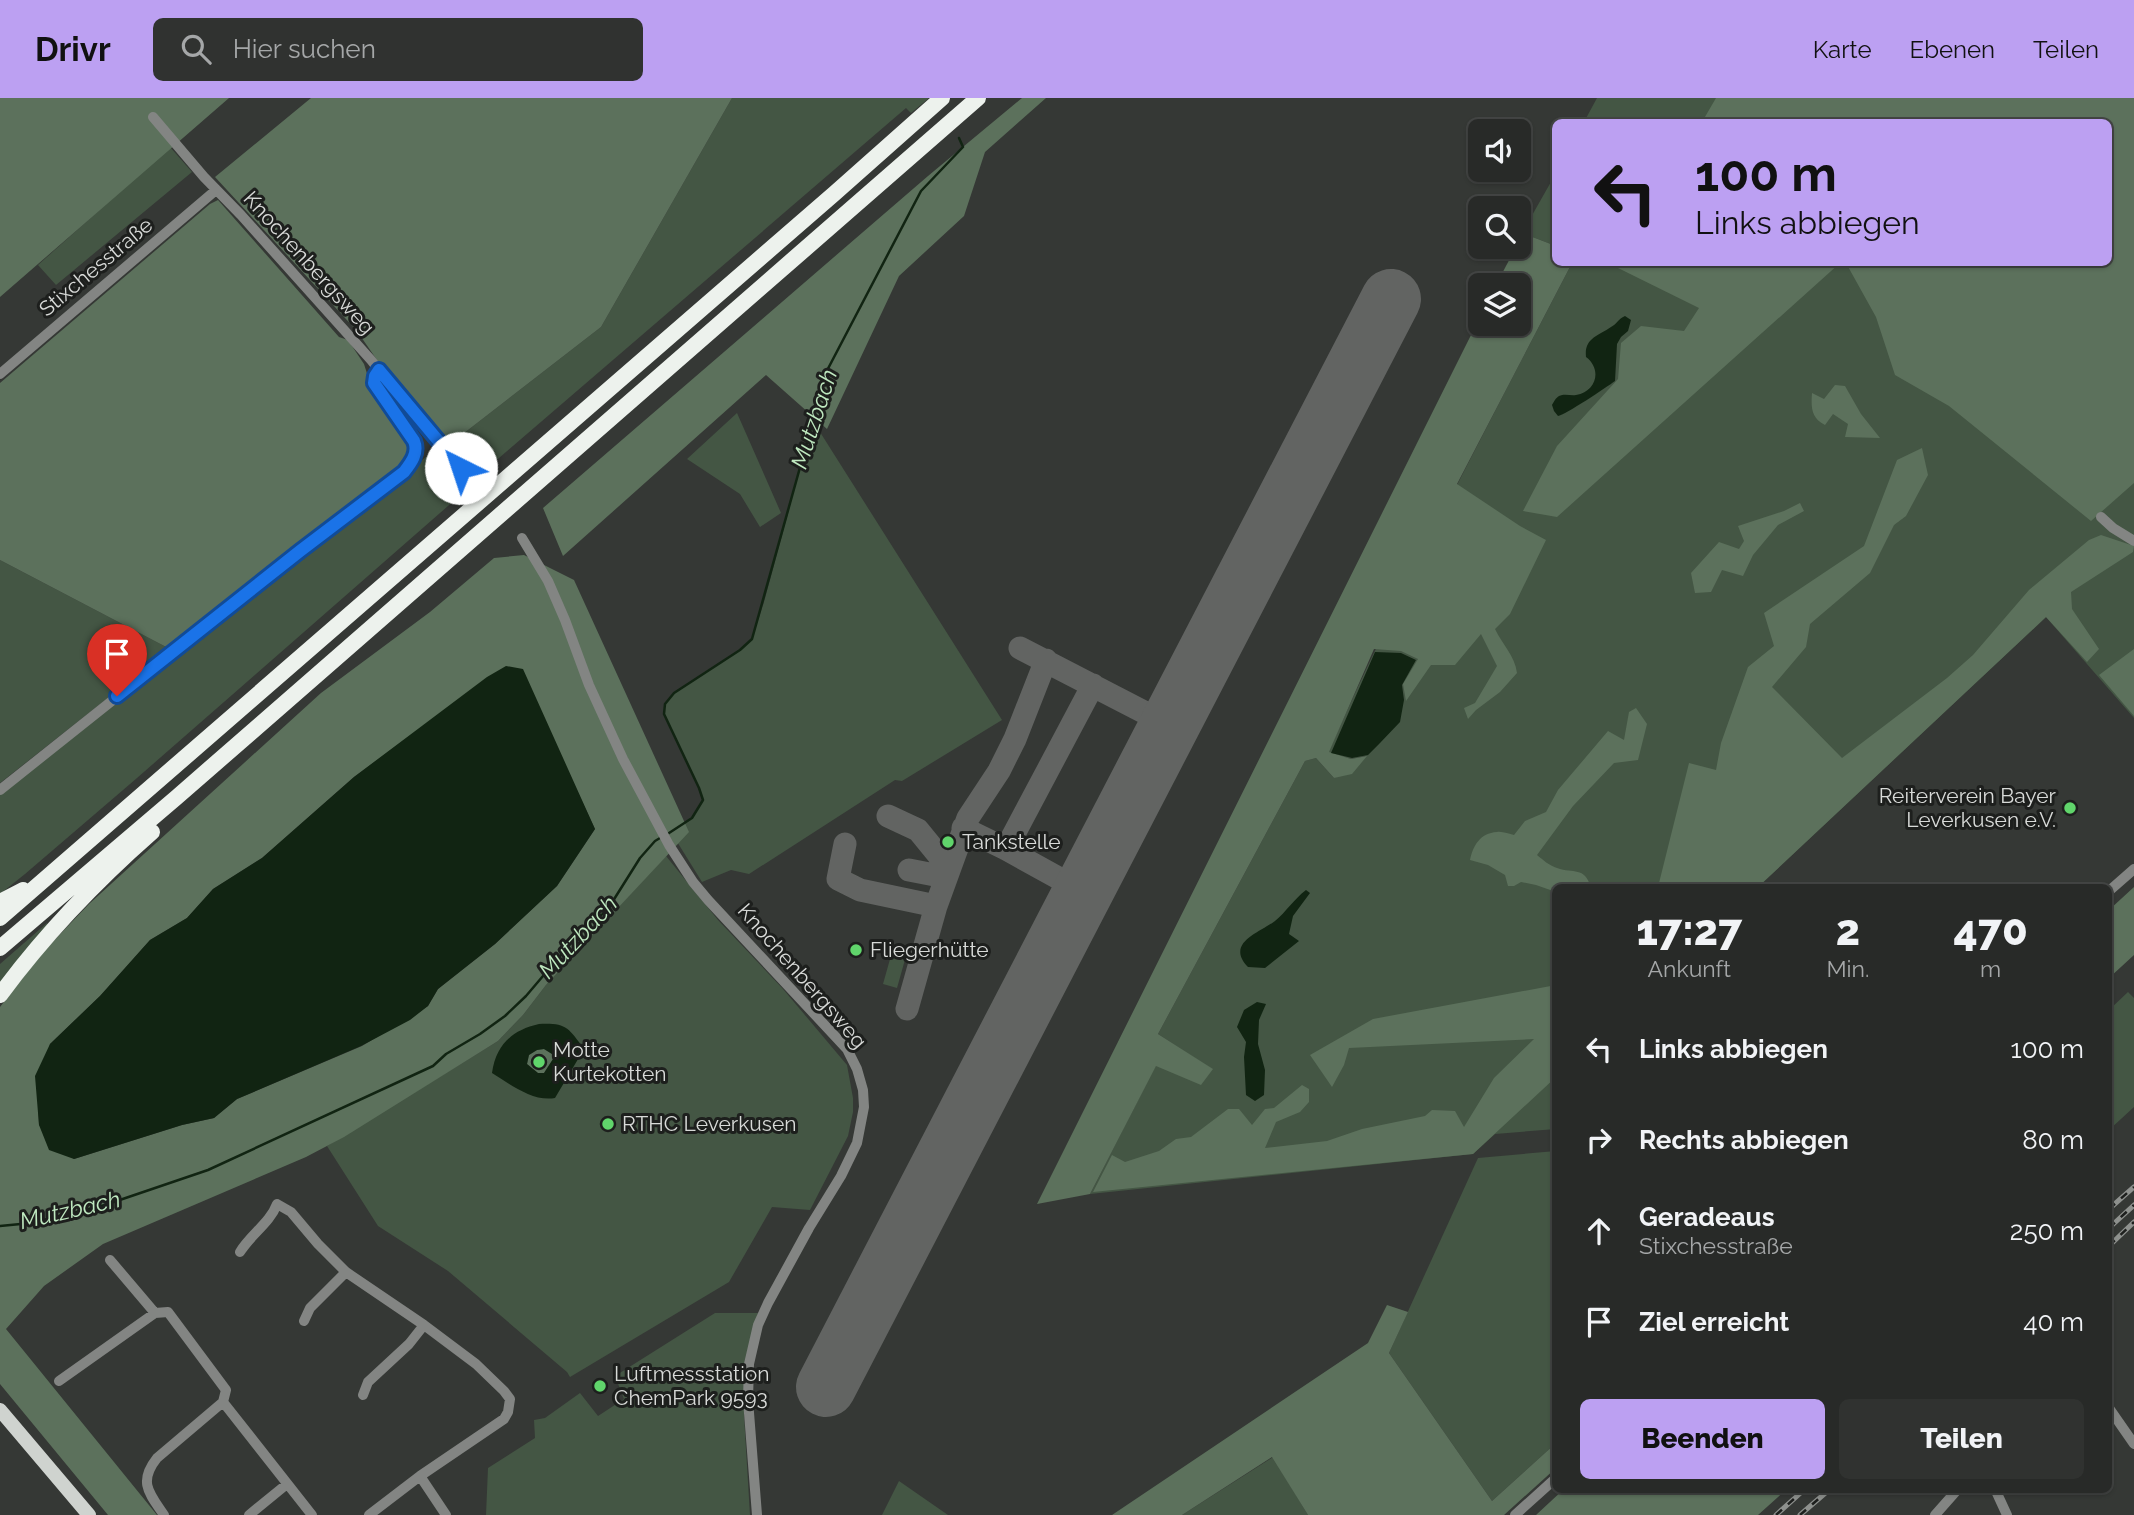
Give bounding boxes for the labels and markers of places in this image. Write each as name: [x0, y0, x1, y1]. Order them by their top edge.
pin: [87, 624, 147, 696]
place label: Reiterverein Bayer Leverkusen e.V.: [1879, 783, 2057, 832]
marker: Reiterverein Bayer Leverkusen e.V.: [2062, 800, 2078, 816]
place label: Tankstelle: [962, 829, 1061, 854]
marker: Tankstelle: [940, 834, 956, 850]
place label: Fliegerhütte: [870, 937, 989, 962]
marker: Fliegerhütte: [848, 942, 864, 958]
place label: Motte Kurtekotten: [553, 1037, 667, 1086]
marker: Motte Kurtekotten: [531, 1054, 547, 1070]
place label: RTHC Leverkusen: [622, 1111, 797, 1136]
marker: RTHC Leverkusen: [600, 1116, 616, 1132]
place label: Luftmessstation ChemPark 9593: [614, 1361, 769, 1410]
marker: Luftmessstation ChemPark 9593: [592, 1378, 608, 1394]

